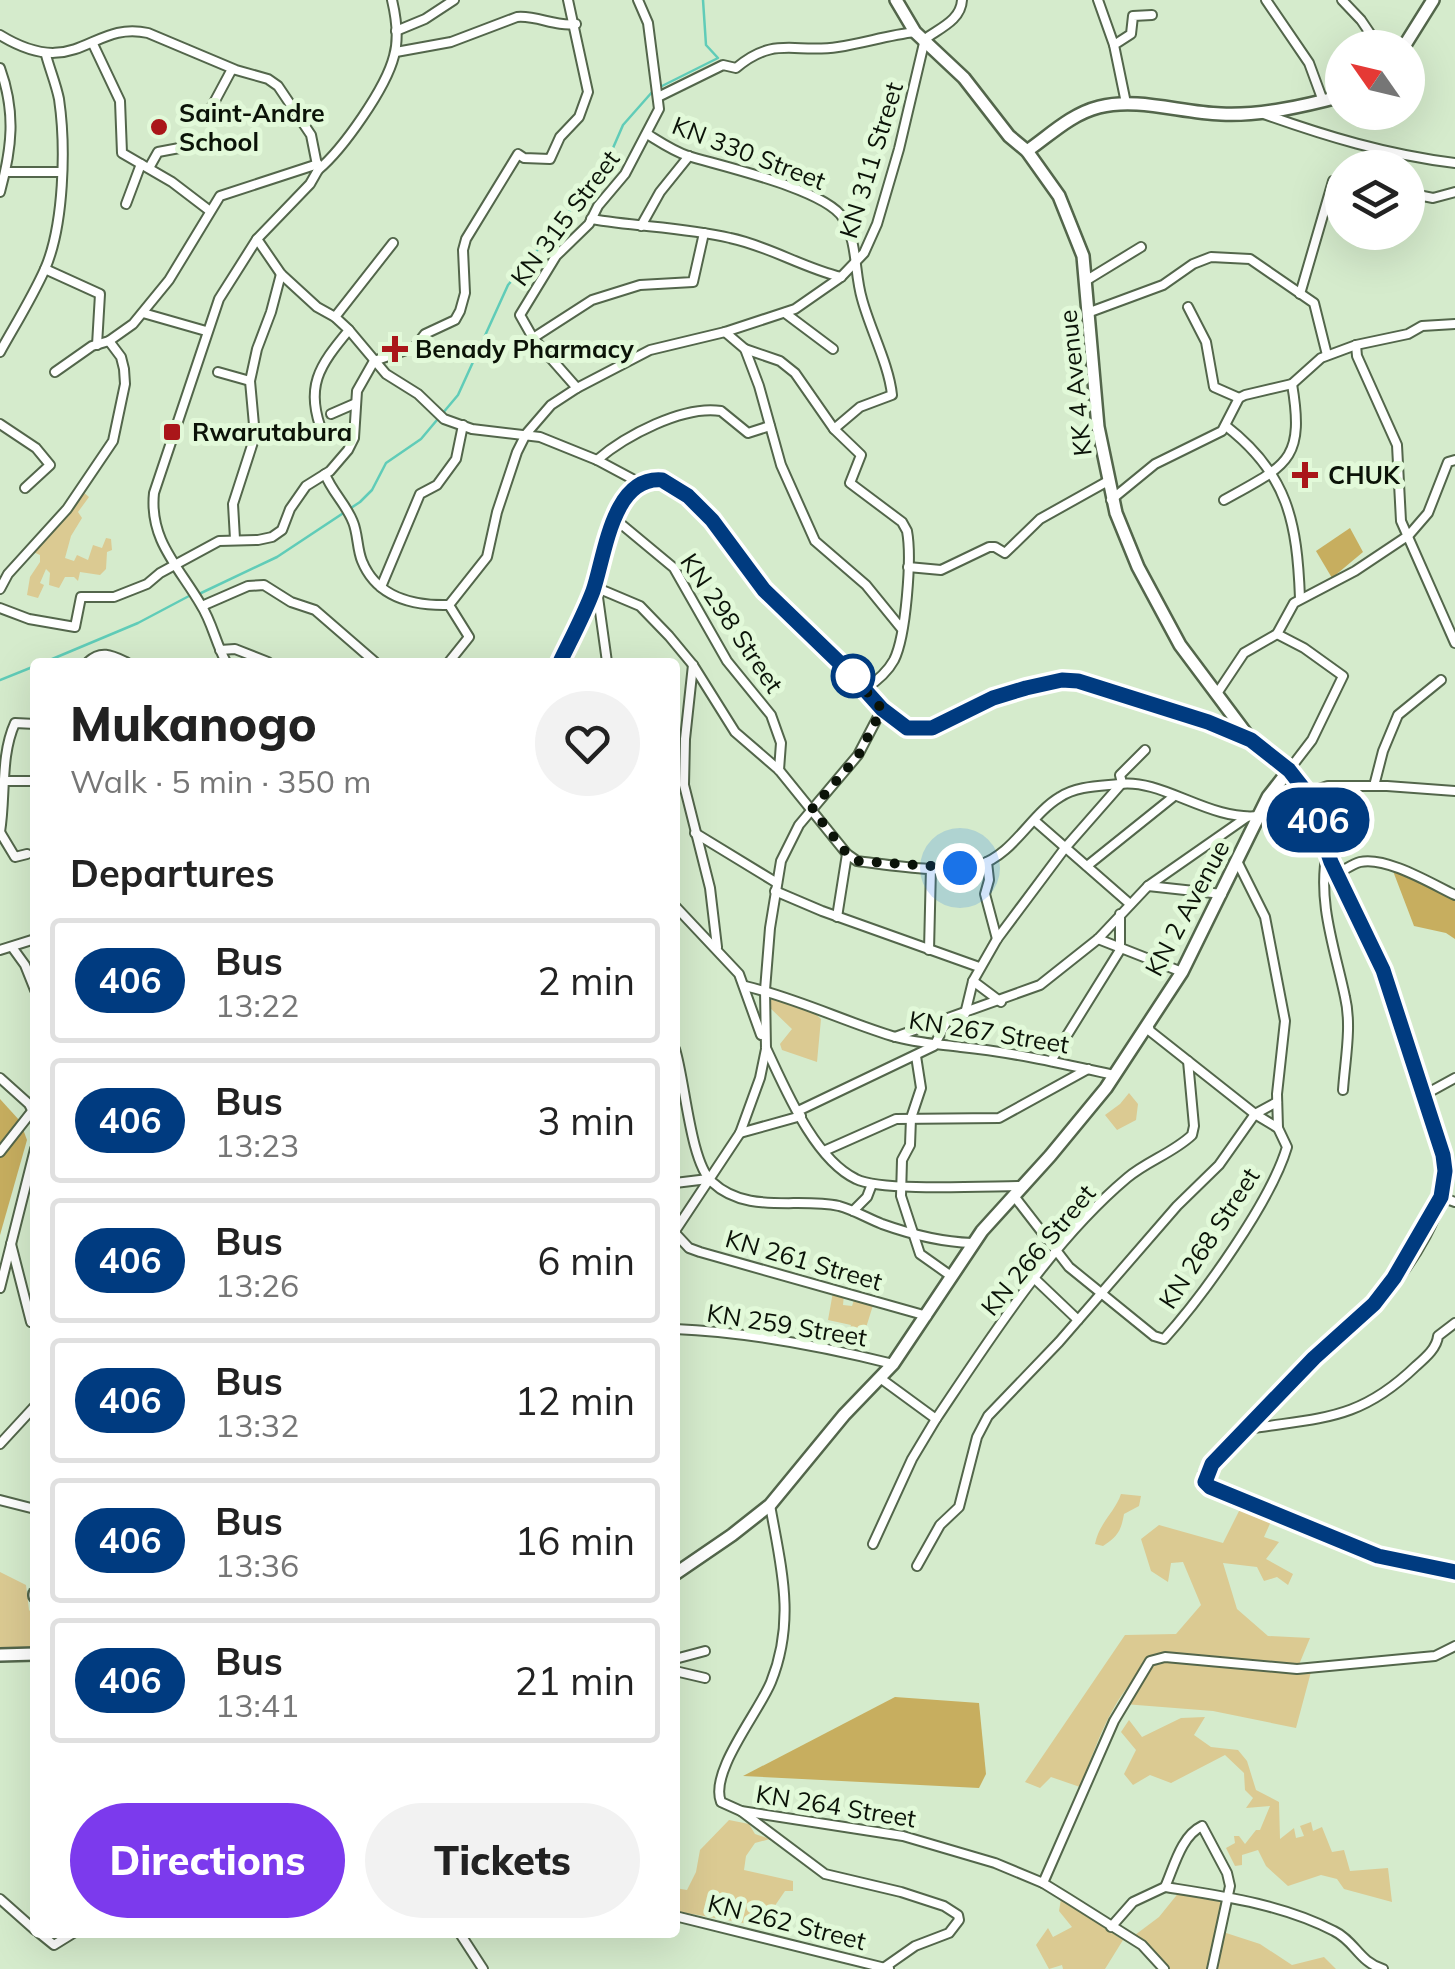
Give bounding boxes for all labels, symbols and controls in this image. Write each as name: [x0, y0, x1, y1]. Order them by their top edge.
north arrow: [1325, 30, 1425, 130]
map controls: [1325, 30, 1425, 250]
street label: KN 311 Street: [832, 78, 909, 242]
place label: Saint-Andre School: [179, 97, 325, 157]
street label: KN 330 Street: [668, 109, 830, 196]
marker: Saint-Andre School: [148, 116, 170, 138]
street label: KN 315 Street: [504, 144, 626, 292]
button: layers: [1325, 150, 1425, 250]
street label: KK 4 Avenue: [1051, 308, 1098, 458]
place label: Benady Pharmacy: [415, 333, 634, 364]
marker: Benady Pharmacy: [384, 338, 406, 360]
place label: Rwarutabura: [192, 416, 352, 447]
marker: Rwarutabura: [161, 421, 183, 443]
place label: CHUK: [1328, 459, 1401, 490]
marker: CHUK: [1292, 462, 1318, 488]
street label: KN 298 Street: [674, 547, 791, 699]
unlabelled marker: [832, 655, 874, 697]
button: heart: [535, 691, 640, 796]
text: Mukanogo: [70, 693, 317, 753]
text: Walk · 5 min · 350 m: [70, 761, 371, 801]
line badge: 406: [1260, 788, 1376, 852]
text: 406: [1286, 798, 1350, 842]
street label: KN 2 Avenue: [1138, 834, 1235, 981]
your location: [935, 843, 985, 893]
text: Departures: [70, 849, 274, 897]
text: Bus: [215, 937, 283, 985]
text: 2 min: [538, 957, 635, 1005]
text: 406: [98, 958, 162, 1002]
text: 13:22: [215, 985, 299, 1025]
street label: KN 267 Street: [907, 1004, 1072, 1060]
text: Bus: [215, 1077, 283, 1125]
text: 3 min: [538, 1097, 635, 1145]
text: 406: [98, 1098, 162, 1142]
text: 13:23: [215, 1125, 299, 1165]
street label: KN 268 Street: [1152, 1161, 1266, 1314]
street label: KN 266 Street: [974, 1178, 1102, 1322]
text: Bus: [215, 1217, 283, 1265]
street label: KN 261 Street: [722, 1222, 886, 1297]
text: 6 min: [538, 1237, 635, 1285]
text: 406: [98, 1238, 162, 1282]
text: 13:26: [215, 1265, 299, 1305]
street label: KN 259 Street: [705, 1297, 870, 1353]
text: Bus: [215, 1357, 283, 1405]
text: 12 min: [515, 1377, 635, 1425]
text: 406: [98, 1378, 162, 1422]
text: 13:32: [215, 1405, 299, 1445]
text: Bus: [215, 1497, 283, 1545]
text: 16 min: [515, 1517, 635, 1565]
text: 406: [98, 1518, 162, 1562]
text: 13:36: [215, 1545, 299, 1585]
text: Bus: [215, 1637, 283, 1685]
text: 21 min: [515, 1657, 635, 1705]
text: 406: [98, 1658, 162, 1702]
text: 13:41: [215, 1685, 299, 1725]
street label: KN 264 Street: [754, 1778, 919, 1834]
button: Directions: [70, 1803, 345, 1918]
button: Tickets: [365, 1803, 640, 1918]
street label: KN 262 Street: [705, 1887, 870, 1956]

